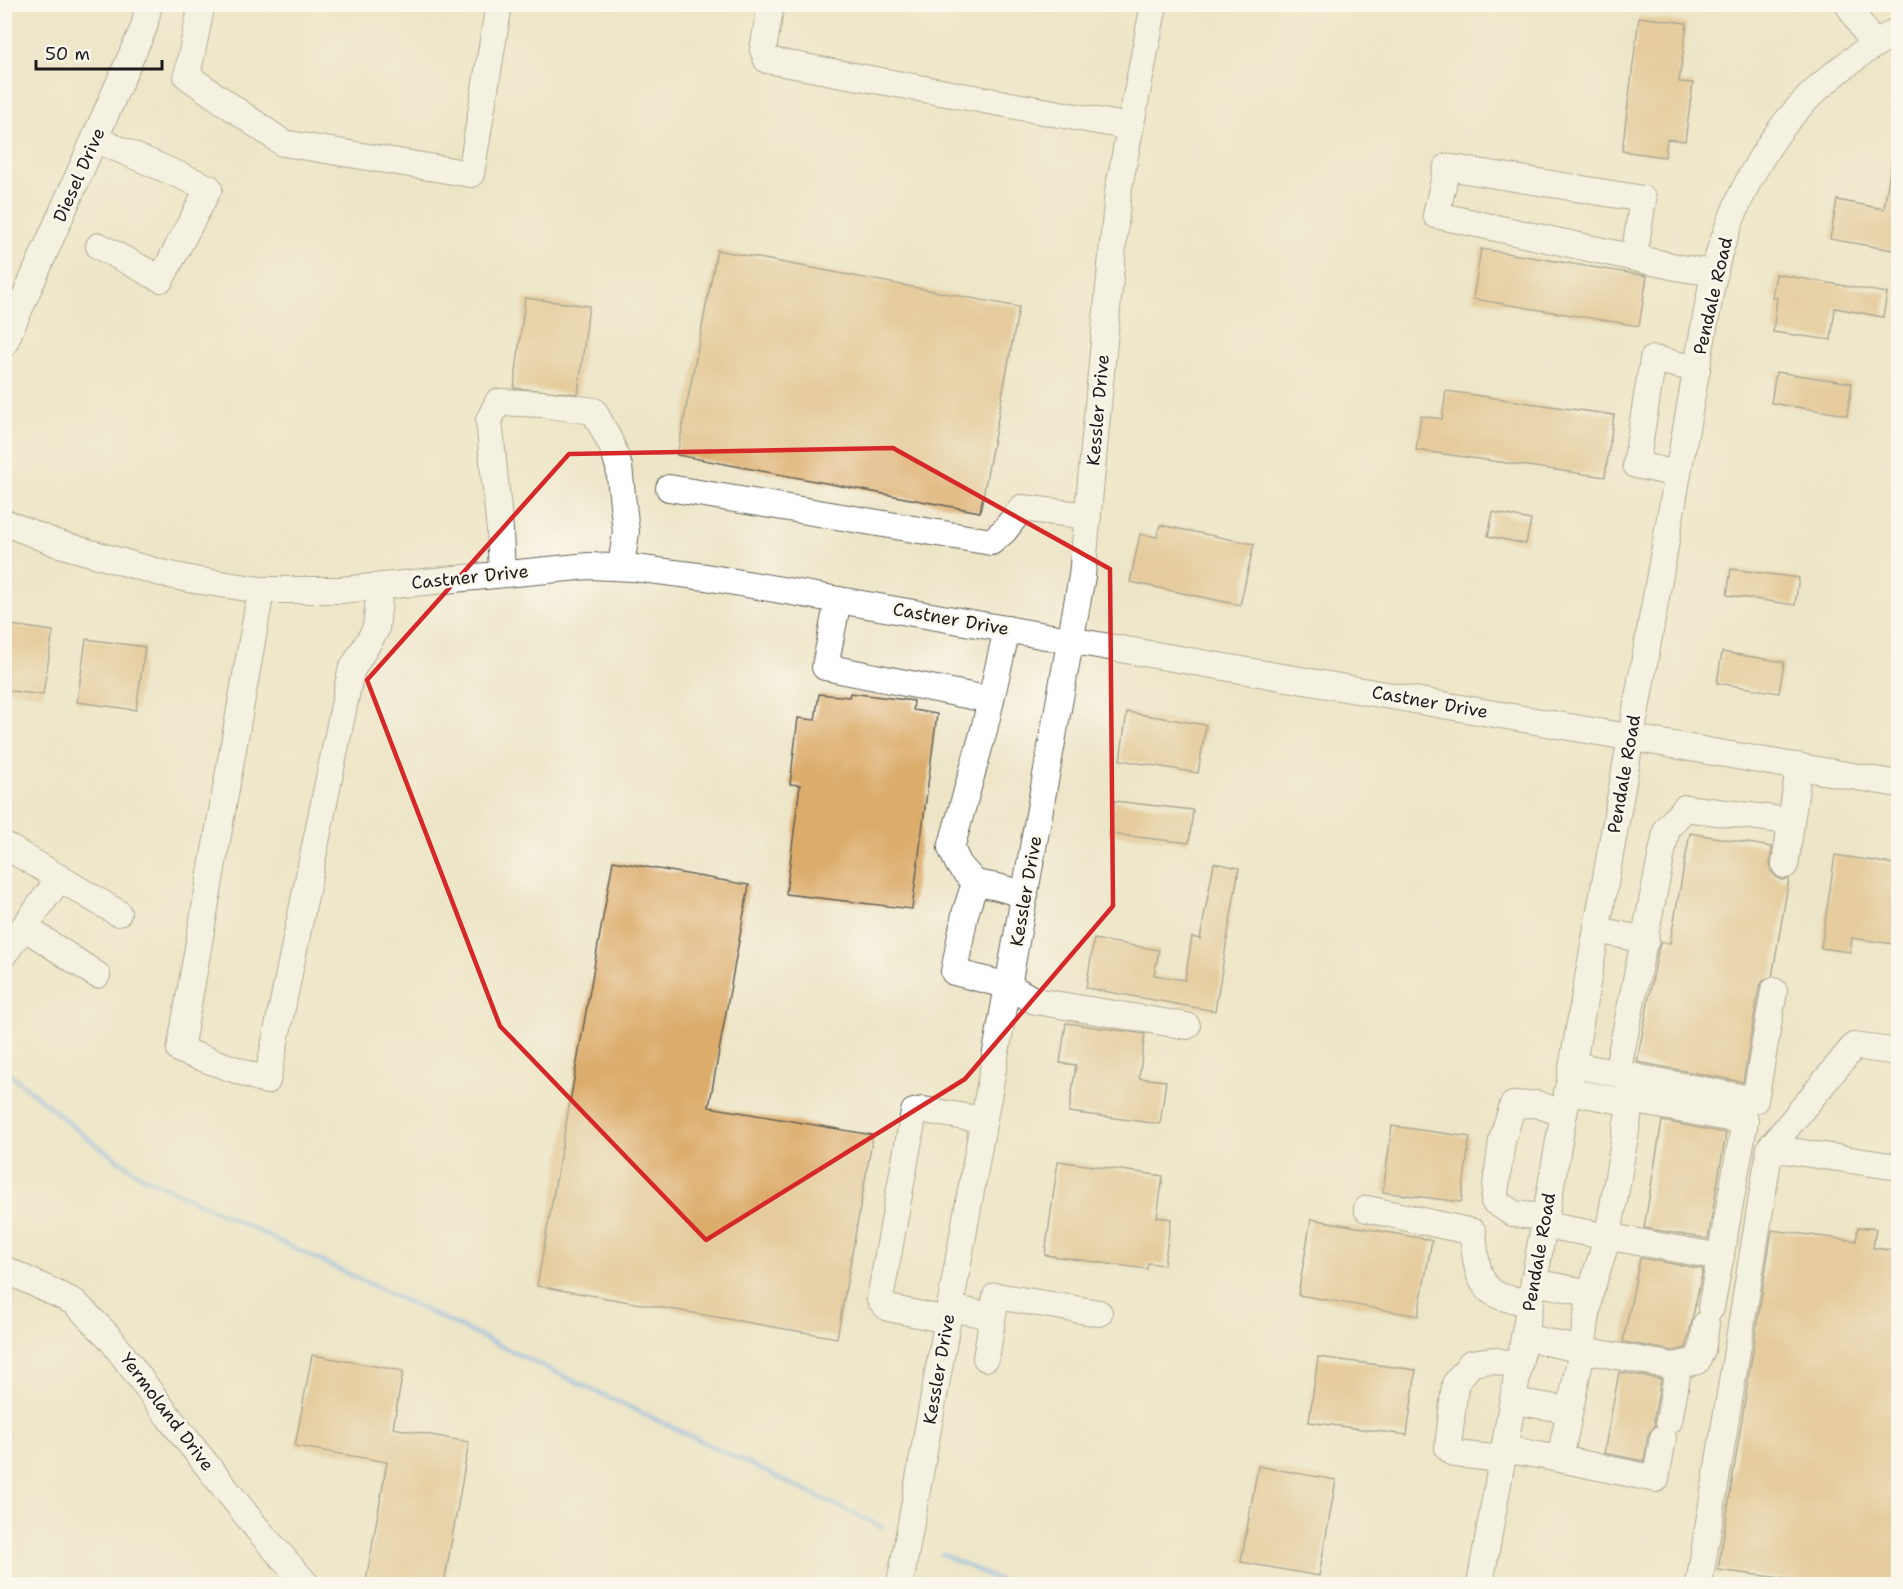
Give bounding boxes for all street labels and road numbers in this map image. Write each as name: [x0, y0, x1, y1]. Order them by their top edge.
street label: Diesel Drive: [47, 124, 111, 226]
street label: Pendale Road: [1688, 235, 1738, 357]
street label: Kessler Drive: [1081, 353, 1115, 467]
street label: Castner Drive: [410, 559, 530, 595]
street label: Castner Drive: [891, 597, 1011, 641]
street label: Castner Drive: [1370, 680, 1490, 724]
street label: Pendale Road: [1602, 713, 1646, 835]
street label: Kessler Drive: [1004, 834, 1048, 948]
street label: Pendale Road: [1517, 1191, 1561, 1313]
street label: Kessler Drive: [917, 1312, 961, 1426]
street label: Yermoland Drive: [115, 1348, 219, 1476]

